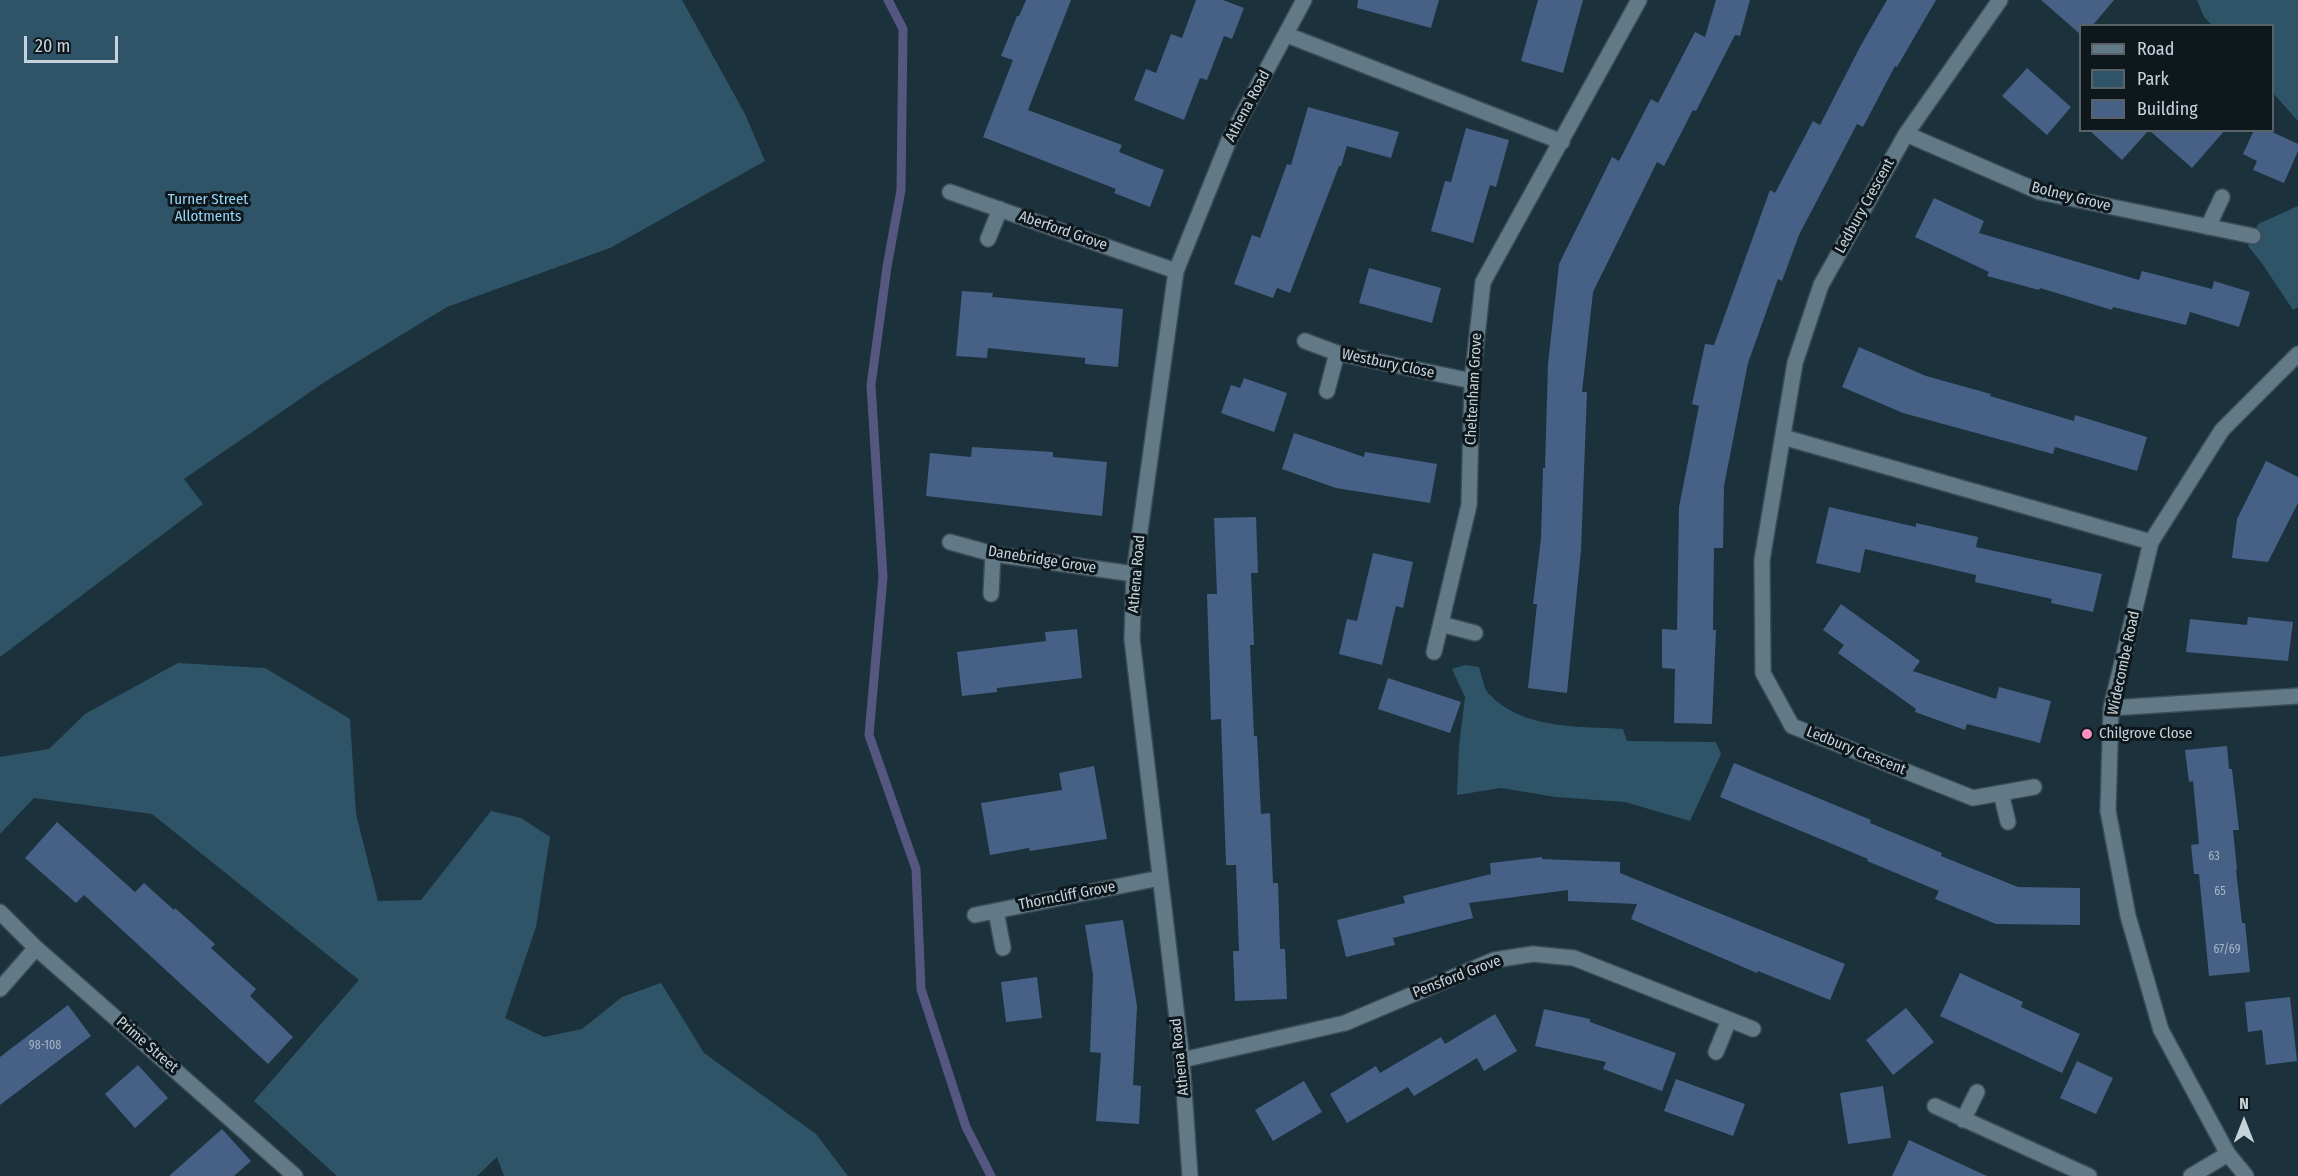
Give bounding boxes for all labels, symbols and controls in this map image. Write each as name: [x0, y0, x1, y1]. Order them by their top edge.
scale bar: [27, 24, 122, 62]
legend: [2079, 24, 2274, 132]
text: 20 m: [35, 35, 70, 57]
text: Road: [2137, 38, 2174, 60]
street label: Athena Road: [1222, 67, 1274, 145]
text: Park: [2137, 68, 2169, 90]
text: Building: [2137, 98, 2198, 120]
street label: Ledbury Crescent: [1832, 156, 1898, 256]
street label: Bolney Grove: [2030, 178, 2112, 216]
park label: Turner Street Allotments: [168, 191, 248, 226]
street label: Aberford Grove: [1016, 207, 1110, 255]
street label: Cheltenham Grove: [1462, 332, 1486, 446]
street label: Westbury Close: [1340, 345, 1436, 383]
street label: Athena Road: [1125, 534, 1149, 614]
street label: Danebridge Grove: [987, 543, 1097, 577]
street label: Widecombe Road: [2104, 609, 2144, 717]
street label: Ledbury Crescent: [1804, 723, 1908, 779]
place label: Chilgrove Close: [2099, 725, 2192, 743]
marker: Chilgrove Close: [2080, 727, 2094, 741]
house number: 63: [2208, 850, 2220, 864]
street label: Thorncliff Grove: [1017, 878, 1117, 914]
house number: 65: [2214, 885, 2226, 899]
house number: 67/69: [2214, 943, 2240, 957]
street label: Pensford Grove: [1410, 952, 1504, 1002]
street label: Prime Street: [112, 1013, 182, 1077]
street label: Athena Road: [1167, 1017, 1193, 1097]
house number: 98-108: [29, 1039, 61, 1053]
north arrow: [2214, 1092, 2274, 1152]
text: N: [2239, 1094, 2249, 1113]

